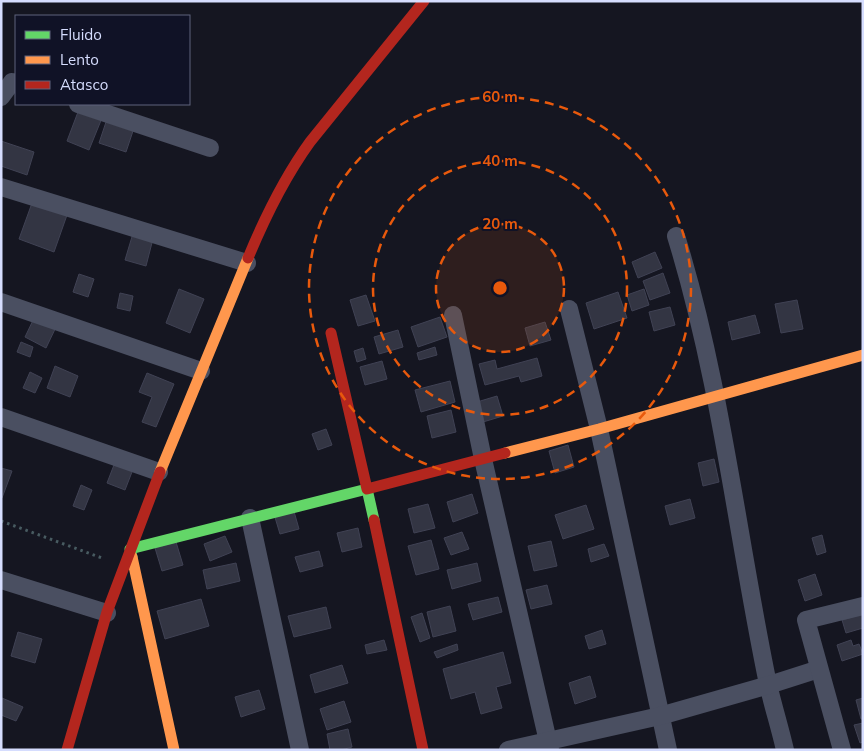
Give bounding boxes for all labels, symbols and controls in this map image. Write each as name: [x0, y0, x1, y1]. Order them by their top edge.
legend: [15, 15, 190, 105]
text: Fluido: [60, 25, 102, 44]
text: Lento: [60, 50, 99, 69]
text: Atasco: [60, 75, 108, 94]
text: 60 m: [482, 87, 518, 106]
text: 40 m: [482, 151, 518, 170]
text: 20 m: [482, 214, 518, 233]
centre of rings: [491, 279, 509, 297]

